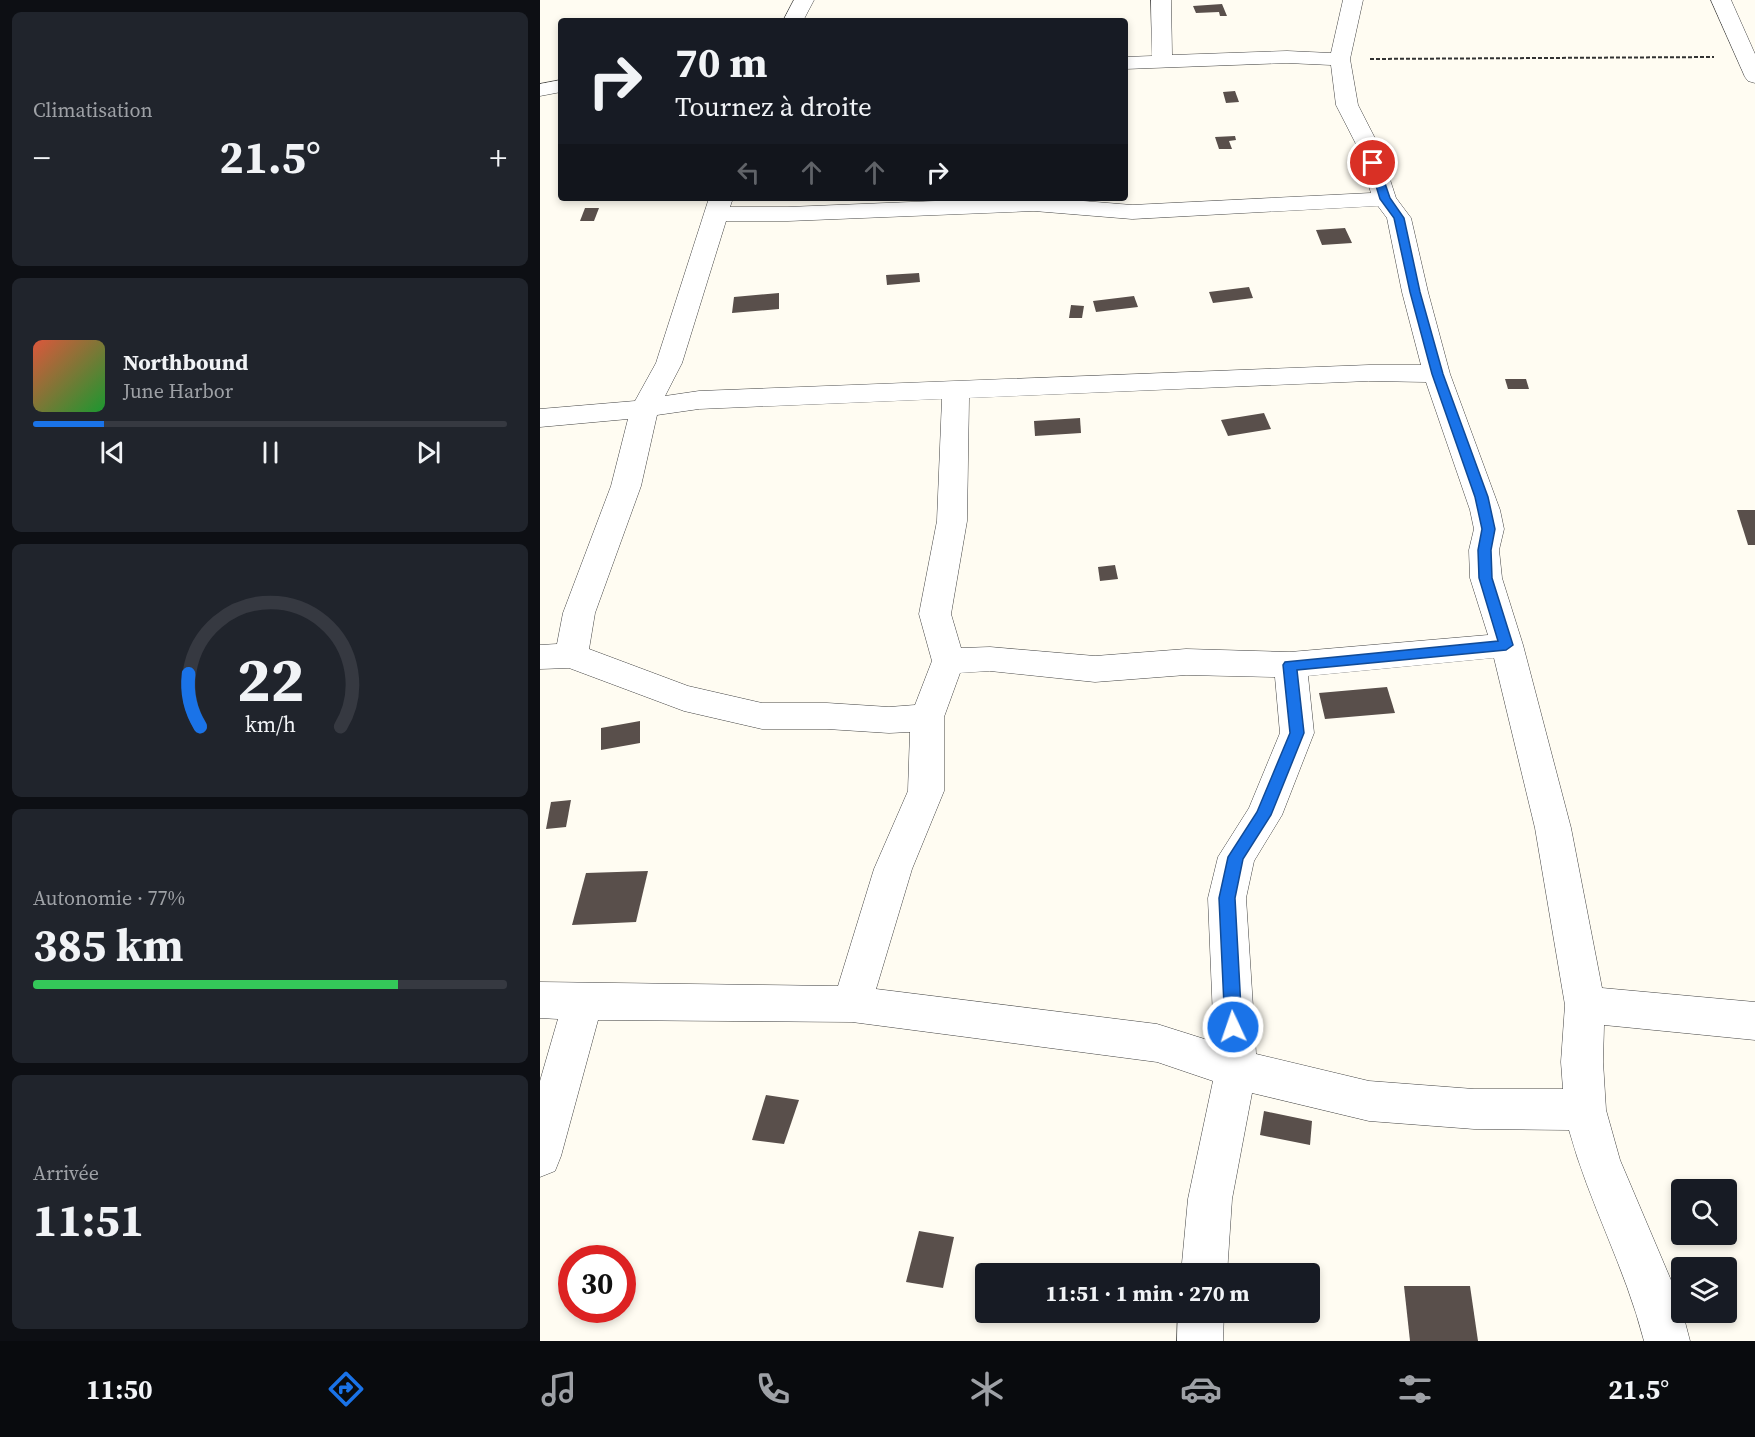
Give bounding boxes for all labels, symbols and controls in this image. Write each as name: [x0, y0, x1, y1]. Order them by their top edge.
text: 70 m: [675, 33, 768, 91]
icon: right: [576, 42, 654, 120]
text: Tournez à droite: [675, 88, 872, 125]
text: Climatisation: [33, 96, 153, 124]
text: 21.5°: [219, 126, 321, 188]
text: −: [33, 135, 51, 180]
text: +: [490, 135, 507, 180]
pin: [1347, 137, 1398, 188]
icon: arrive: [1356, 146, 1389, 179]
icon: left: [732, 156, 765, 189]
icon: ahead: [795, 156, 828, 189]
icon: ahead: [858, 156, 891, 189]
icon: right: [921, 156, 954, 189]
text: Northbound: [123, 347, 248, 377]
text: June Harbor: [123, 377, 233, 405]
icon: previous: [96, 436, 129, 469]
icon: pause: [254, 436, 287, 469]
icon: next: [412, 436, 445, 469]
text: 22: [236, 637, 304, 723]
text: km/h: [244, 711, 296, 740]
text: Autonomie · 77%: [33, 884, 185, 912]
text: 385 km: [33, 914, 184, 976]
position arrow: [1201, 995, 1265, 1059]
text: Arrivée: [33, 1159, 99, 1187]
map controls: [1671, 1179, 1737, 1323]
button: search: [1671, 1179, 1737, 1245]
text: 11:51: [33, 1189, 144, 1251]
speed limit sign: 30: [558, 1245, 636, 1323]
button: layers: [1671, 1257, 1737, 1323]
text: 11:51 · 1 min · 270 m: [1046, 1278, 1249, 1308]
icon: directions: [325, 1368, 367, 1410]
icon: music: [538, 1368, 580, 1410]
icon: phone: [752, 1368, 794, 1410]
icon: climate: [966, 1368, 1008, 1410]
icon: car: [1180, 1368, 1222, 1410]
icon: filters: [1394, 1368, 1436, 1410]
text: 11:50: [86, 1371, 153, 1408]
text: 21.5°: [1608, 1371, 1669, 1408]

